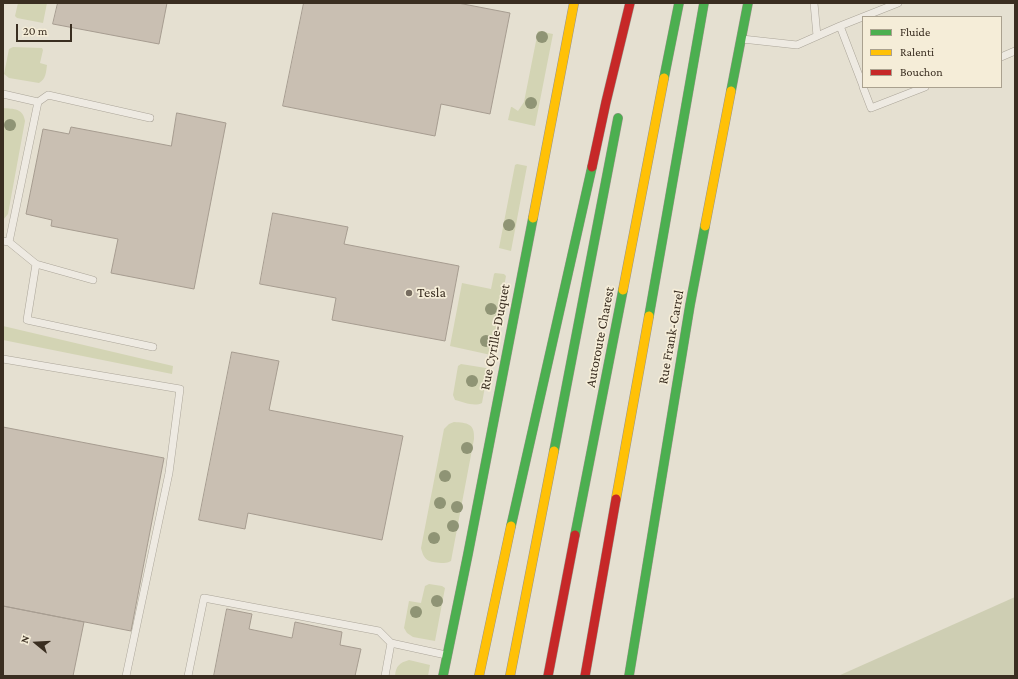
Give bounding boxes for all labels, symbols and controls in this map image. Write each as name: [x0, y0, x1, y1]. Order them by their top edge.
scale bar: [18, 16, 74, 42]
legend: [862, 16, 1002, 88]
text: 20 m: [23, 24, 47, 38]
text: Fluide: [900, 25, 930, 39]
text: Ralenti: [900, 45, 934, 59]
text: Bouchon: [900, 65, 943, 79]
street label: Rue Cyrille-Duquet: [476, 282, 514, 392]
place label: Tesla: [417, 285, 446, 301]
street label: Autoroute Charest: [582, 285, 618, 389]
marker: Tesla: [404, 288, 414, 298]
street label: Rue Frank-Carrel: [654, 289, 688, 385]
north arrow: [16, 623, 56, 663]
text: N: [18, 634, 31, 645]

